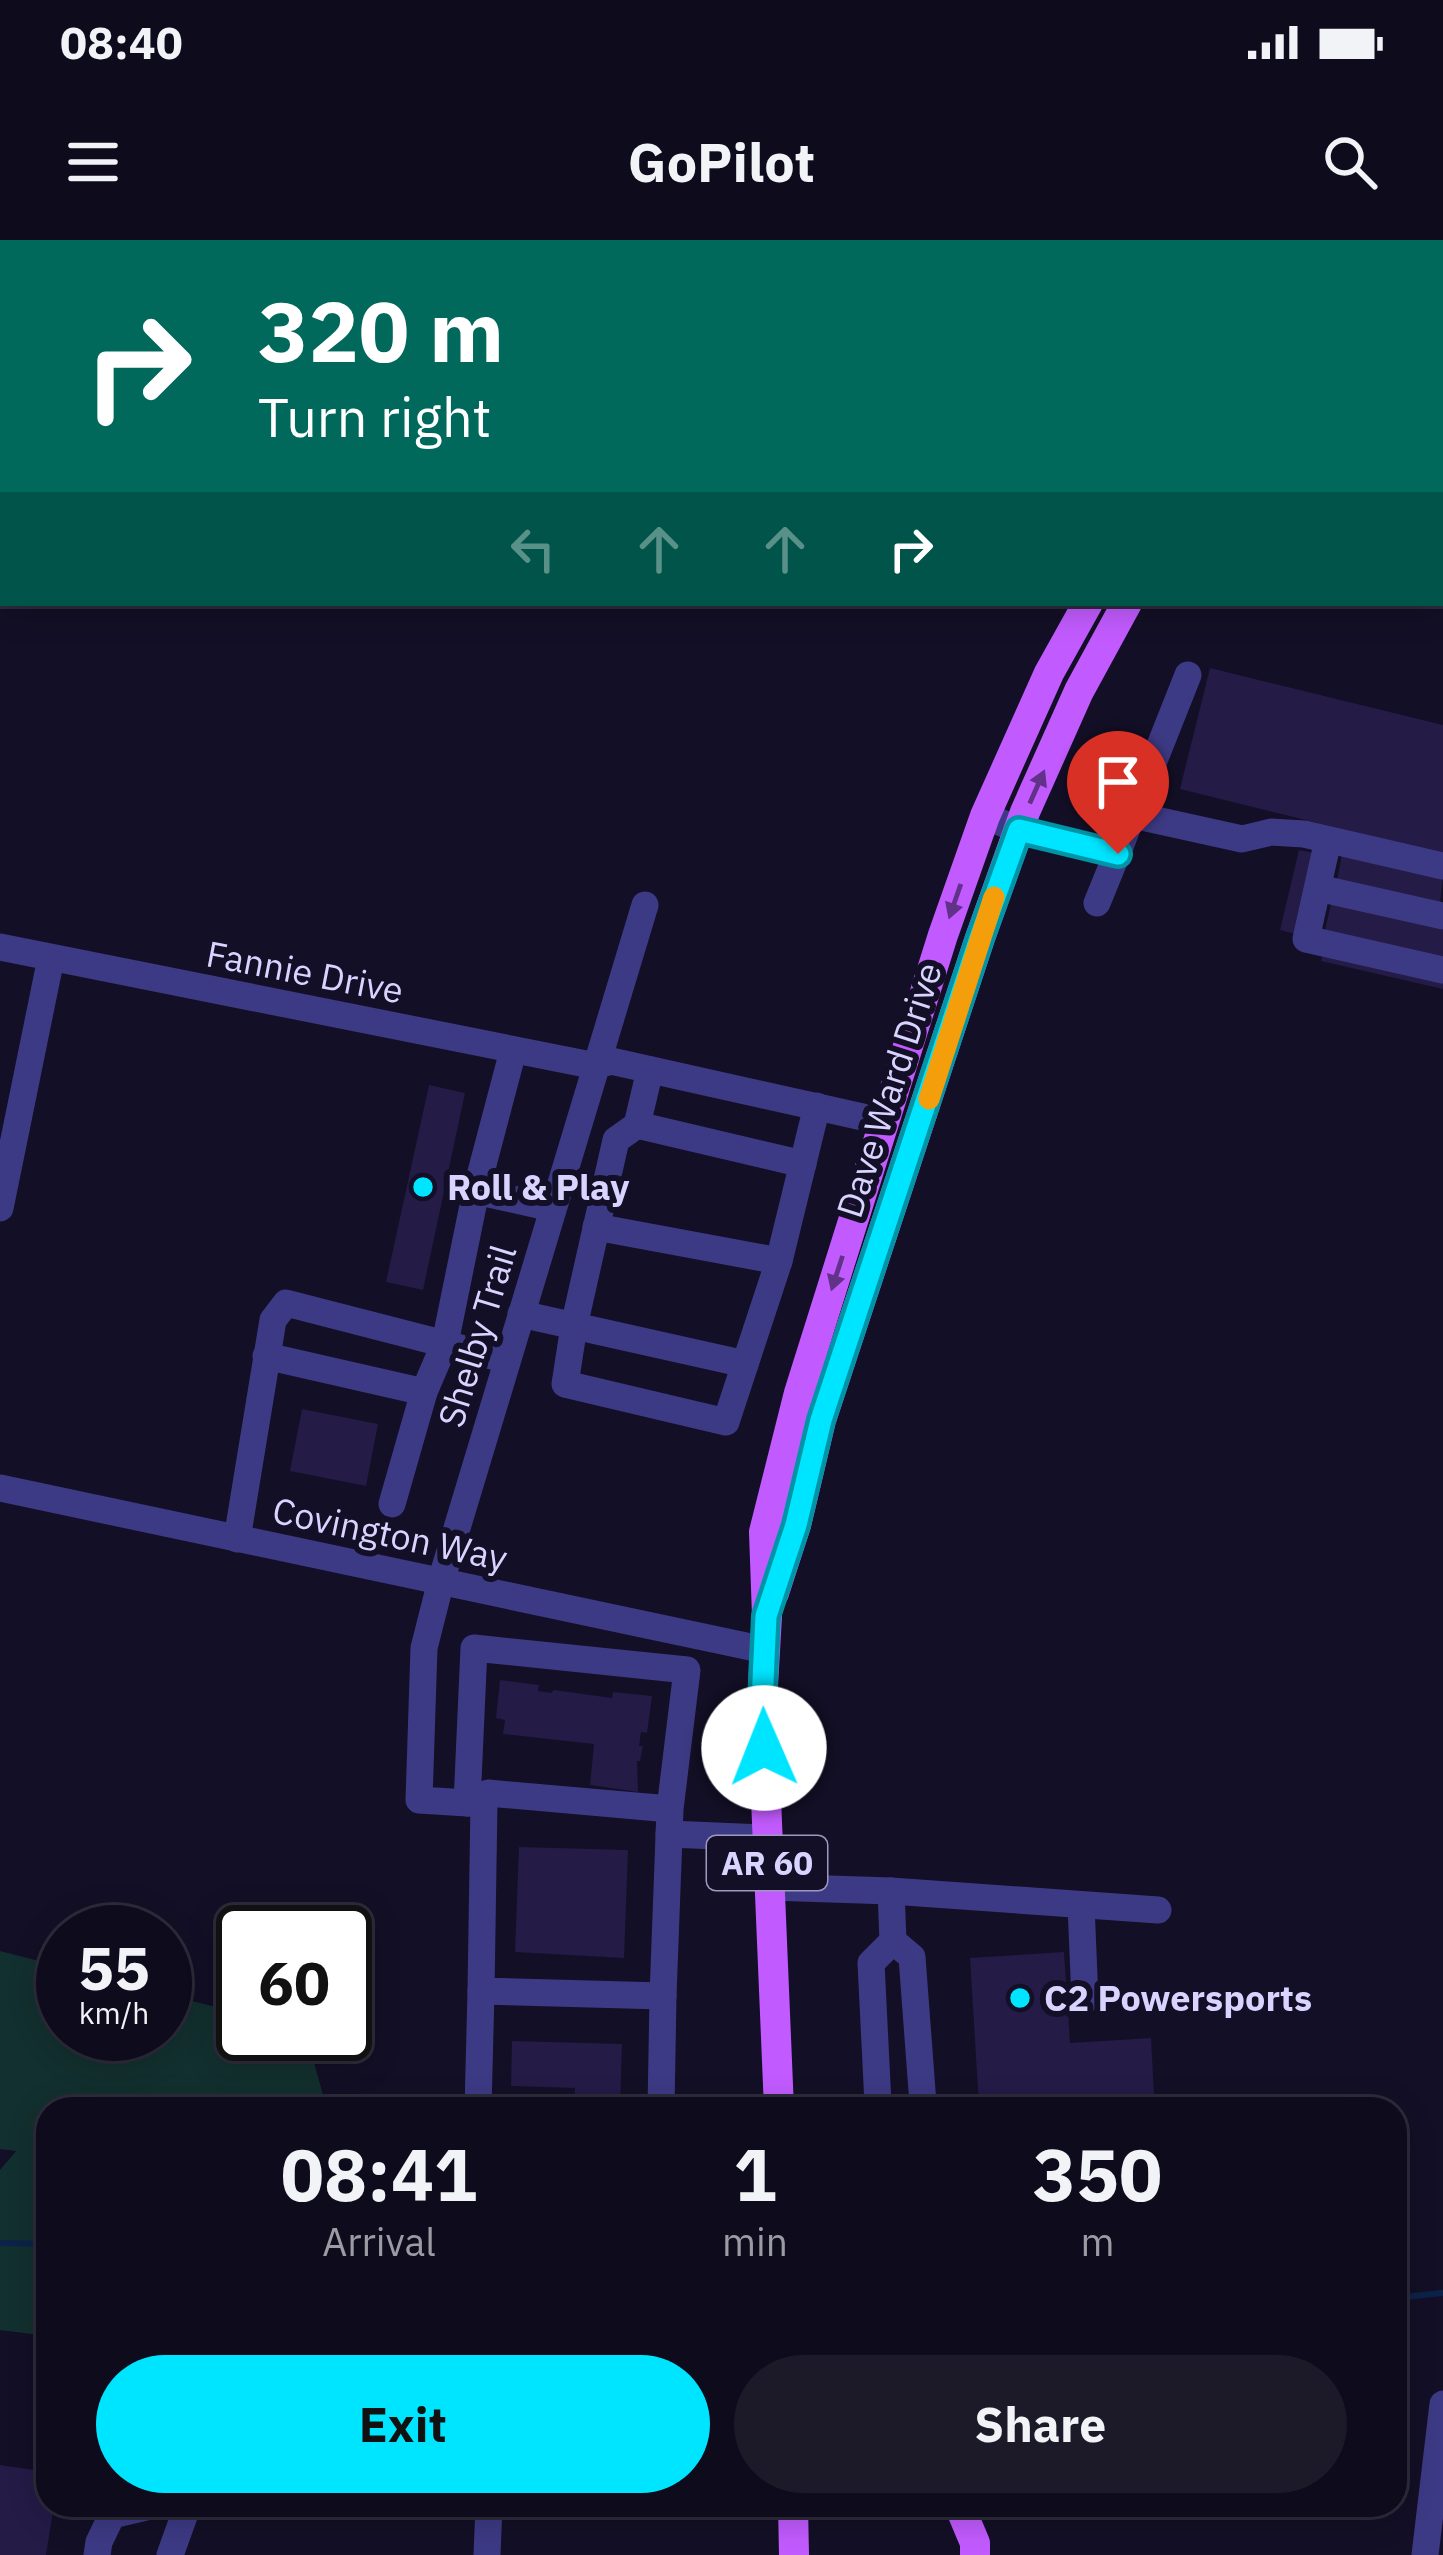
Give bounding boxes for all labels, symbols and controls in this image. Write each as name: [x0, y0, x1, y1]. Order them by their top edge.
text: 08:40: [60, 13, 183, 71]
text: GoPilot: [628, 127, 815, 197]
icon: menu: [60, 129, 126, 195]
icon: search: [1317, 129, 1383, 195]
text: 320 m: [258, 276, 504, 385]
icon: right: [60, 288, 216, 444]
text: Turn right: [258, 382, 492, 452]
icon: left: [500, 516, 566, 582]
icon: ahead: [626, 516, 692, 582]
icon: ahead: [752, 516, 818, 582]
icon: right: [878, 516, 944, 582]
pin: [1067, 731, 1169, 854]
icon: arrive: [1085, 749, 1151, 815]
one-way arrow: [1027, 769, 1047, 804]
one-way arrow: [945, 883, 963, 919]
street label: Fannie Drive: [203, 929, 408, 1014]
street label: Dave Ward Drive: [825, 956, 952, 1223]
place label: Roll & Play: [447, 1163, 630, 1210]
marker: Roll & Play: [410, 1174, 436, 1200]
street label: Shelby Trail: [427, 1239, 526, 1433]
one-way arrow: [827, 1255, 846, 1292]
street label: Covington Way: [268, 1486, 512, 1581]
position arrow: [701, 1685, 827, 1811]
road number: AR 60: [707, 1836, 827, 1890]
speed limit sign: 60: [216, 1905, 372, 2061]
text: 55: [78, 1928, 150, 2007]
place label: C2 Powersports: [1044, 1974, 1312, 2021]
marker: C2 Powersports: [1007, 1985, 1033, 2011]
text: km/h: [79, 1993, 149, 2032]
text: 08:41: [281, 2127, 477, 2221]
text: 1: [733, 2127, 777, 2221]
text: 350: [1033, 2127, 1162, 2221]
text: Arrival: [322, 2216, 436, 2267]
text: min: [722, 2216, 788, 2267]
text: m: [1080, 2216, 1115, 2267]
button: Exit: [96, 2355, 710, 2493]
button: Share: [734, 2355, 1347, 2493]

